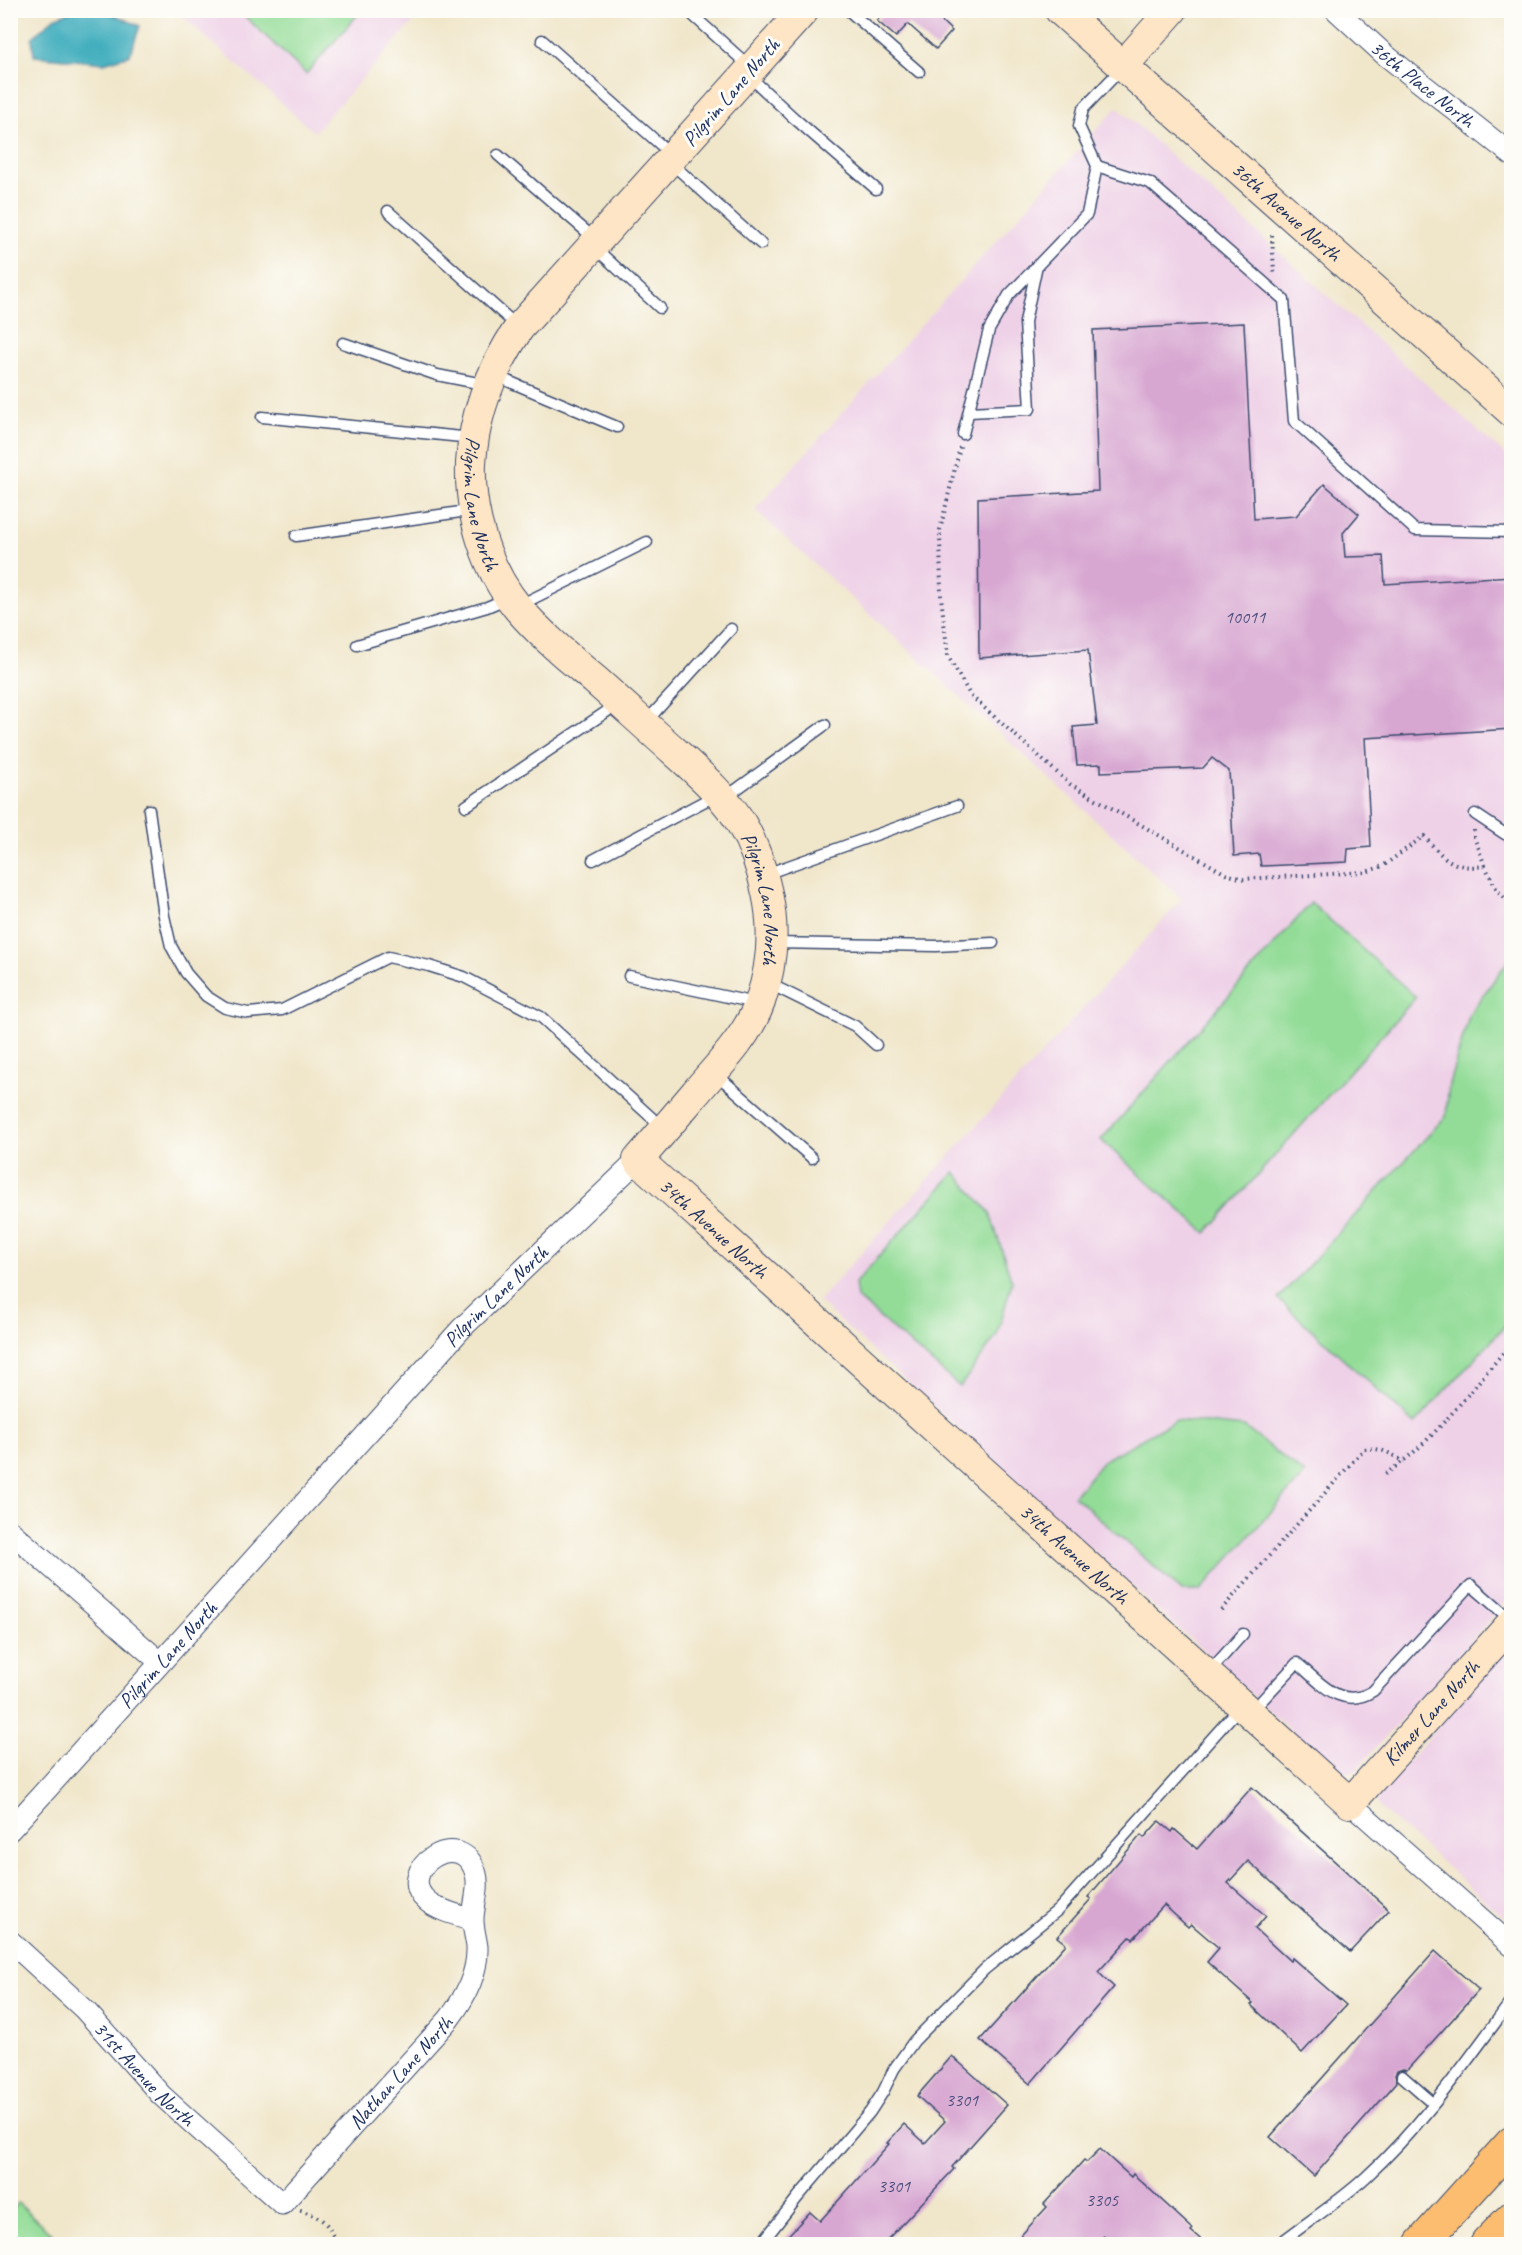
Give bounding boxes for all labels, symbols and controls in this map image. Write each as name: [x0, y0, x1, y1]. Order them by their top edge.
street label: Pilgrim Lane North: [677, 31, 786, 152]
street label: 36th Place North: [1365, 35, 1481, 134]
street label: 36th Avenue North: [1226, 156, 1348, 268]
street label: Pilgrim Lane North: [458, 435, 506, 576]
house number: 10011: [1225, 606, 1266, 628]
street label: Pilgrim Lane North: [735, 828, 785, 968]
street label: 34th Avenue North: [654, 1172, 775, 1285]
street label: Pilgrim Lane North: [438, 1239, 555, 1353]
street label: 34th Avenue North: [1014, 1498, 1135, 1611]
street label: Pilgrim Lane North: [113, 1594, 224, 1714]
street label: Kilmer Lane North: [1377, 1654, 1486, 1771]
street label: Nathan Lane North: [343, 2009, 459, 2135]
street label: 31st Avenue North: [88, 2016, 201, 2133]
house number: 3301: [946, 2089, 979, 2111]
house number: 3301: [878, 2175, 911, 2197]
house number: 3305: [1086, 2189, 1119, 2211]

